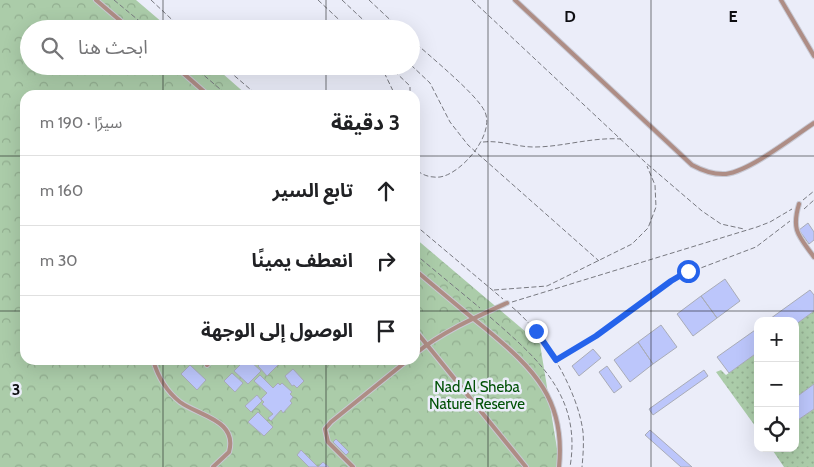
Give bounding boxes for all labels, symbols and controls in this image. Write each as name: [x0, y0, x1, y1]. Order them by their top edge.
text: D: [564, 7, 576, 26]
text: E: [728, 7, 738, 26]
search box: [20, 20, 420, 75]
icon: search: [38, 34, 66, 62]
text: ابحث هنا: [78, 36, 148, 59]
text: 3 دقيقة: [331, 110, 400, 135]
text: سيرًا · 190 m: [40, 113, 122, 132]
icon: ahead: [372, 177, 400, 205]
text: تابع السير: [272, 179, 353, 202]
text: 160 m: [40, 181, 83, 200]
icon: right: [372, 247, 400, 275]
text: انعطف يمينًا: [252, 249, 353, 272]
text: 30 m: [40, 251, 77, 270]
route start: [677, 260, 700, 283]
icon: arrive: [372, 317, 400, 345]
map controls: [754, 317, 799, 452]
button: +: [754, 317, 799, 362]
text: الوصول إلى الوجهة: [201, 319, 353, 342]
route end: [525, 320, 548, 343]
button: −: [754, 362, 799, 407]
park label: Nad Al Sheba Nature Reserve: [429, 378, 525, 413]
text: 3: [12, 380, 20, 399]
button: locate: [754, 407, 799, 452]

